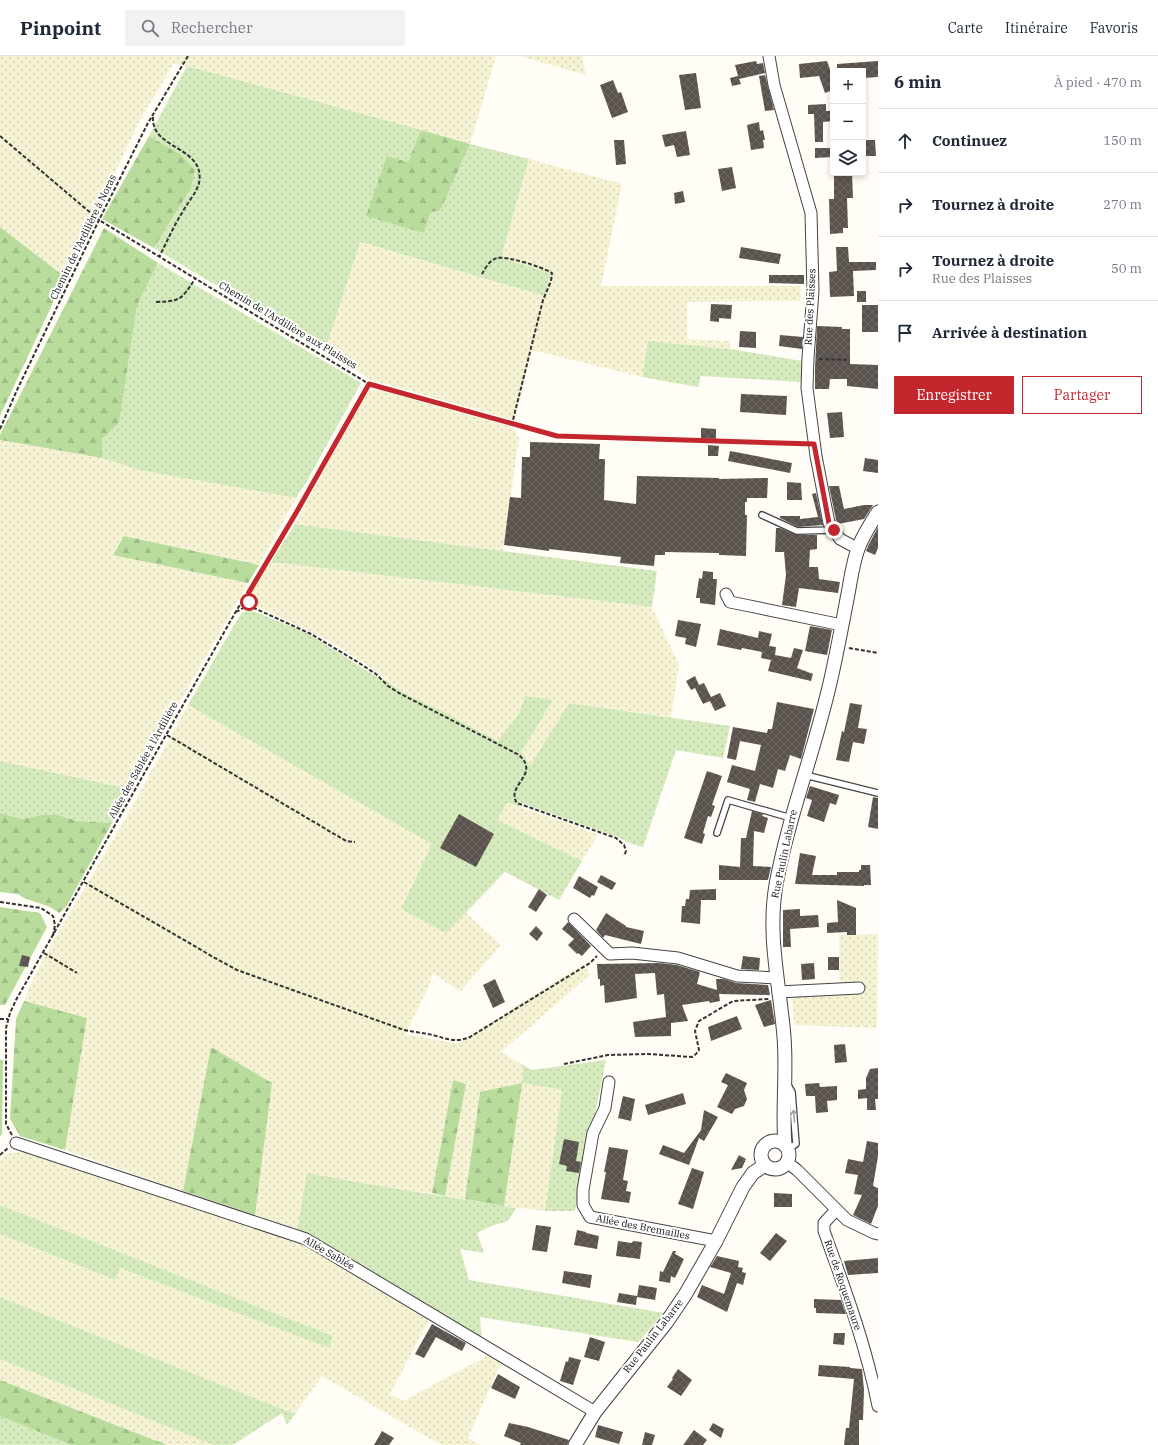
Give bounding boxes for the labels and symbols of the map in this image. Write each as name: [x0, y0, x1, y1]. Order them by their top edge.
street label: Chemin de l'Ardilière à Noras: [47, 172, 119, 302]
street label: Rue des Plaisses: [801, 268, 819, 346]
street label: Chemin de l'Ardilière aux Plaisses: [216, 278, 360, 372]
route end: [825, 521, 843, 539]
route start: [240, 593, 258, 611]
street label: Allée des Sablée à l'Ardilière: [105, 699, 181, 821]
street label: Rue Paulin Labarre: [768, 809, 800, 899]
one-way arrow: [790, 1110, 798, 1123]
street label: Allée des Bremailles: [595, 1212, 691, 1242]
street label: Allée Sablée: [301, 1233, 357, 1273]
street label: Rue de Roquemaure: [821, 1238, 865, 1332]
street label: Rue Paulin Labarre: [620, 1296, 686, 1376]

